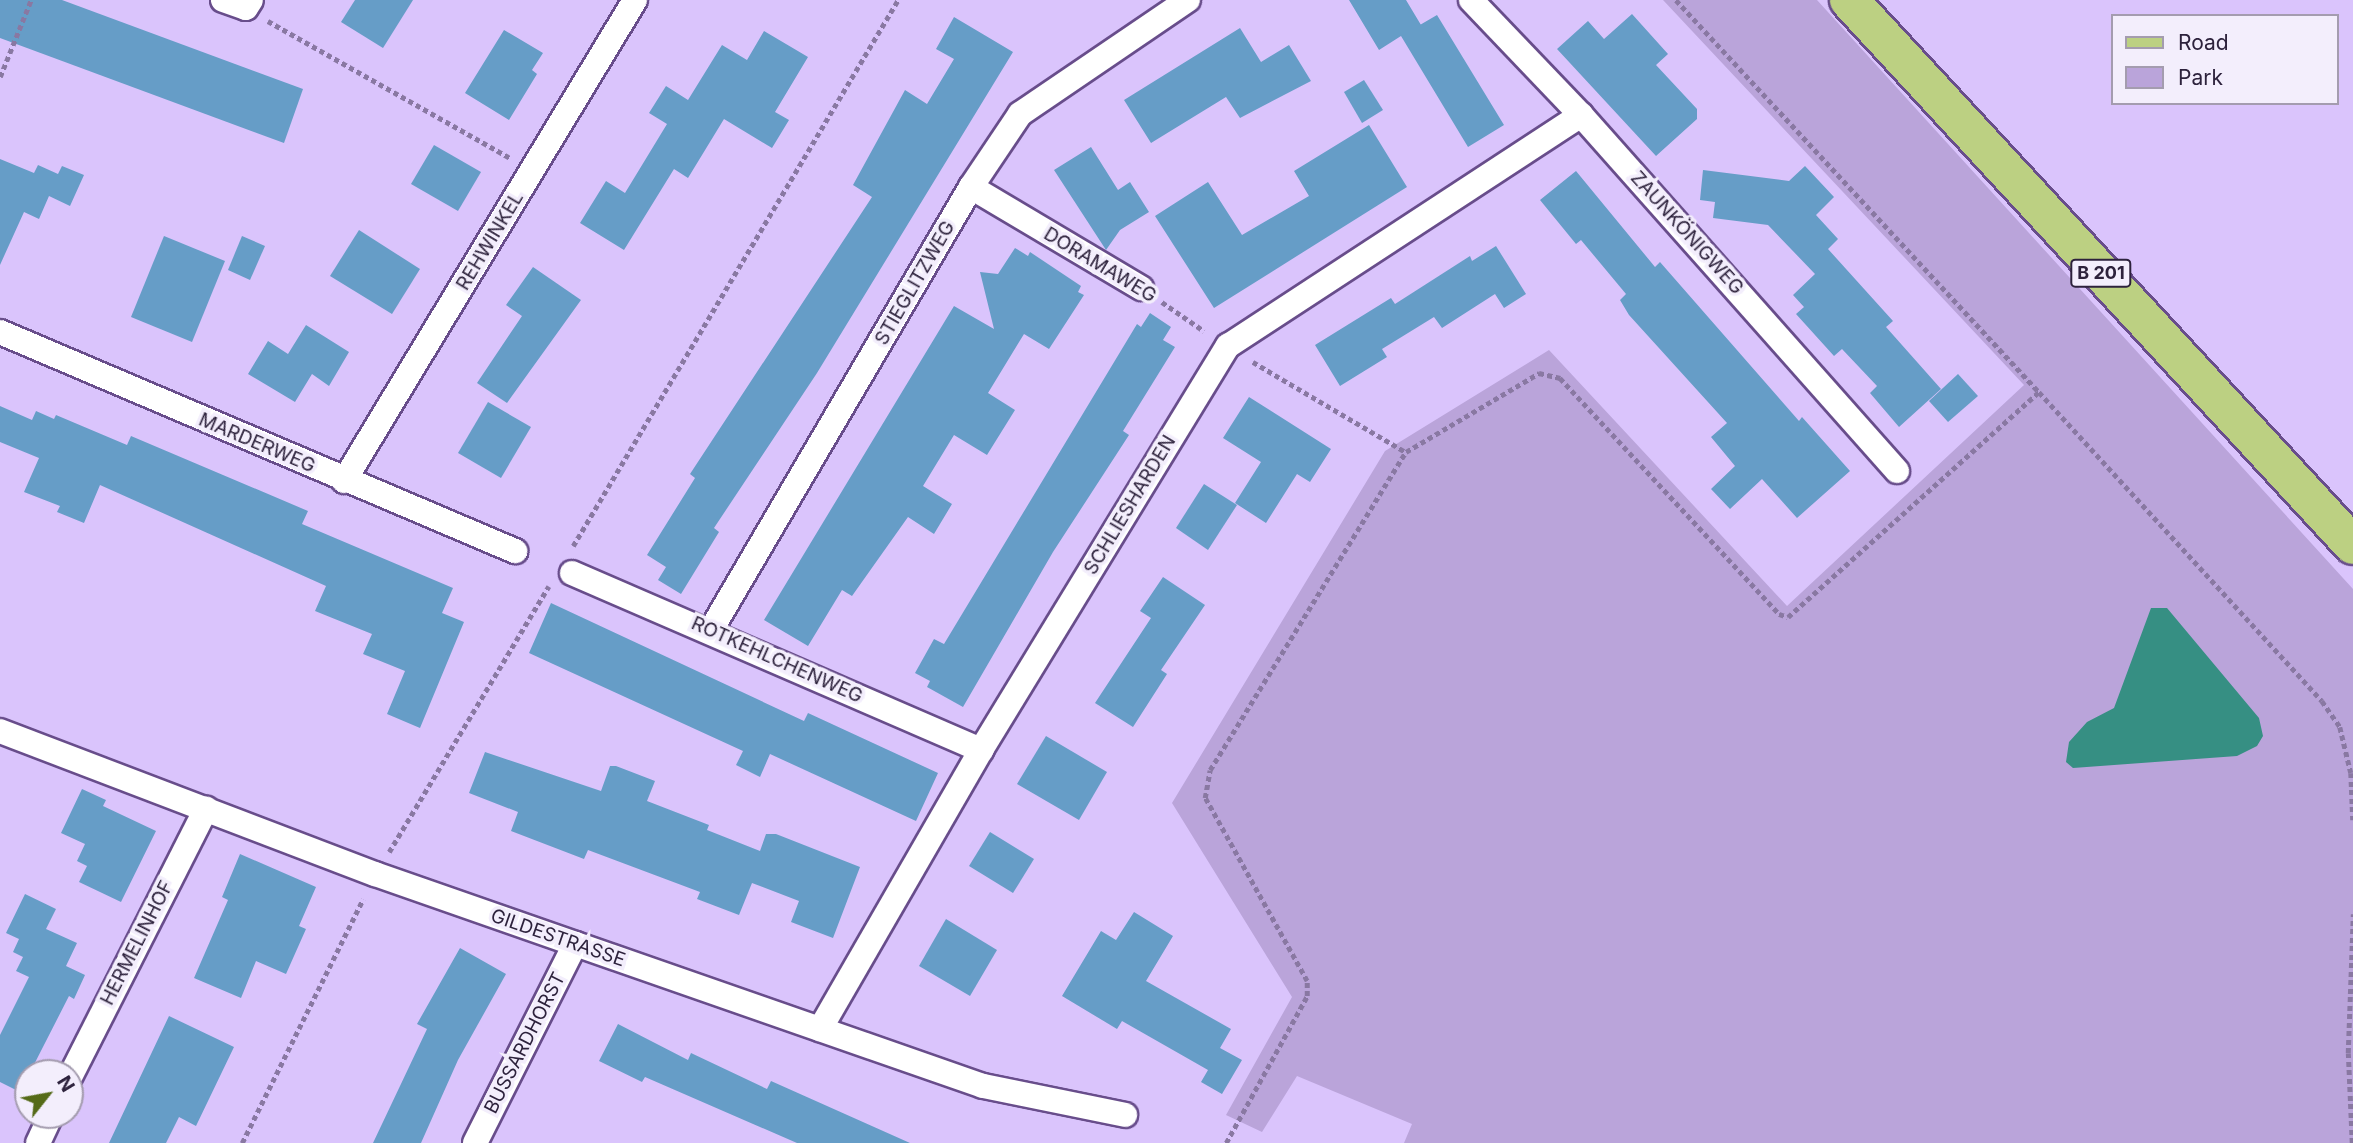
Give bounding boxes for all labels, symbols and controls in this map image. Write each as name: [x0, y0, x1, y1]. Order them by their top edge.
legend: [2112, 14, 2339, 105]
text: Road: [2178, 30, 2229, 55]
text: Park: [2178, 65, 2223, 90]
street label: ZAUNKÖNIGWEG: [1626, 167, 1748, 299]
street label: REHWINKEL: [452, 188, 528, 294]
street label: STIEGLITZWEG: [870, 217, 960, 349]
street label: DORAMAWEG: [1040, 223, 1160, 307]
road number: B 201: [2070, 258, 2132, 288]
street label: MARDERWEG: [195, 408, 319, 478]
street label: SCHLIESHARDEN: [1079, 431, 1181, 579]
street label: ROTKEHLCHENWEG: [688, 612, 866, 708]
street label: HERMELINHOF: [96, 877, 178, 1009]
street label: GILDESTRASSE: [488, 904, 628, 972]
street label: BUSSARDHORST: [480, 969, 570, 1117]
north arrow: [14, 1059, 84, 1129]
text: N: [52, 1072, 79, 1096]

